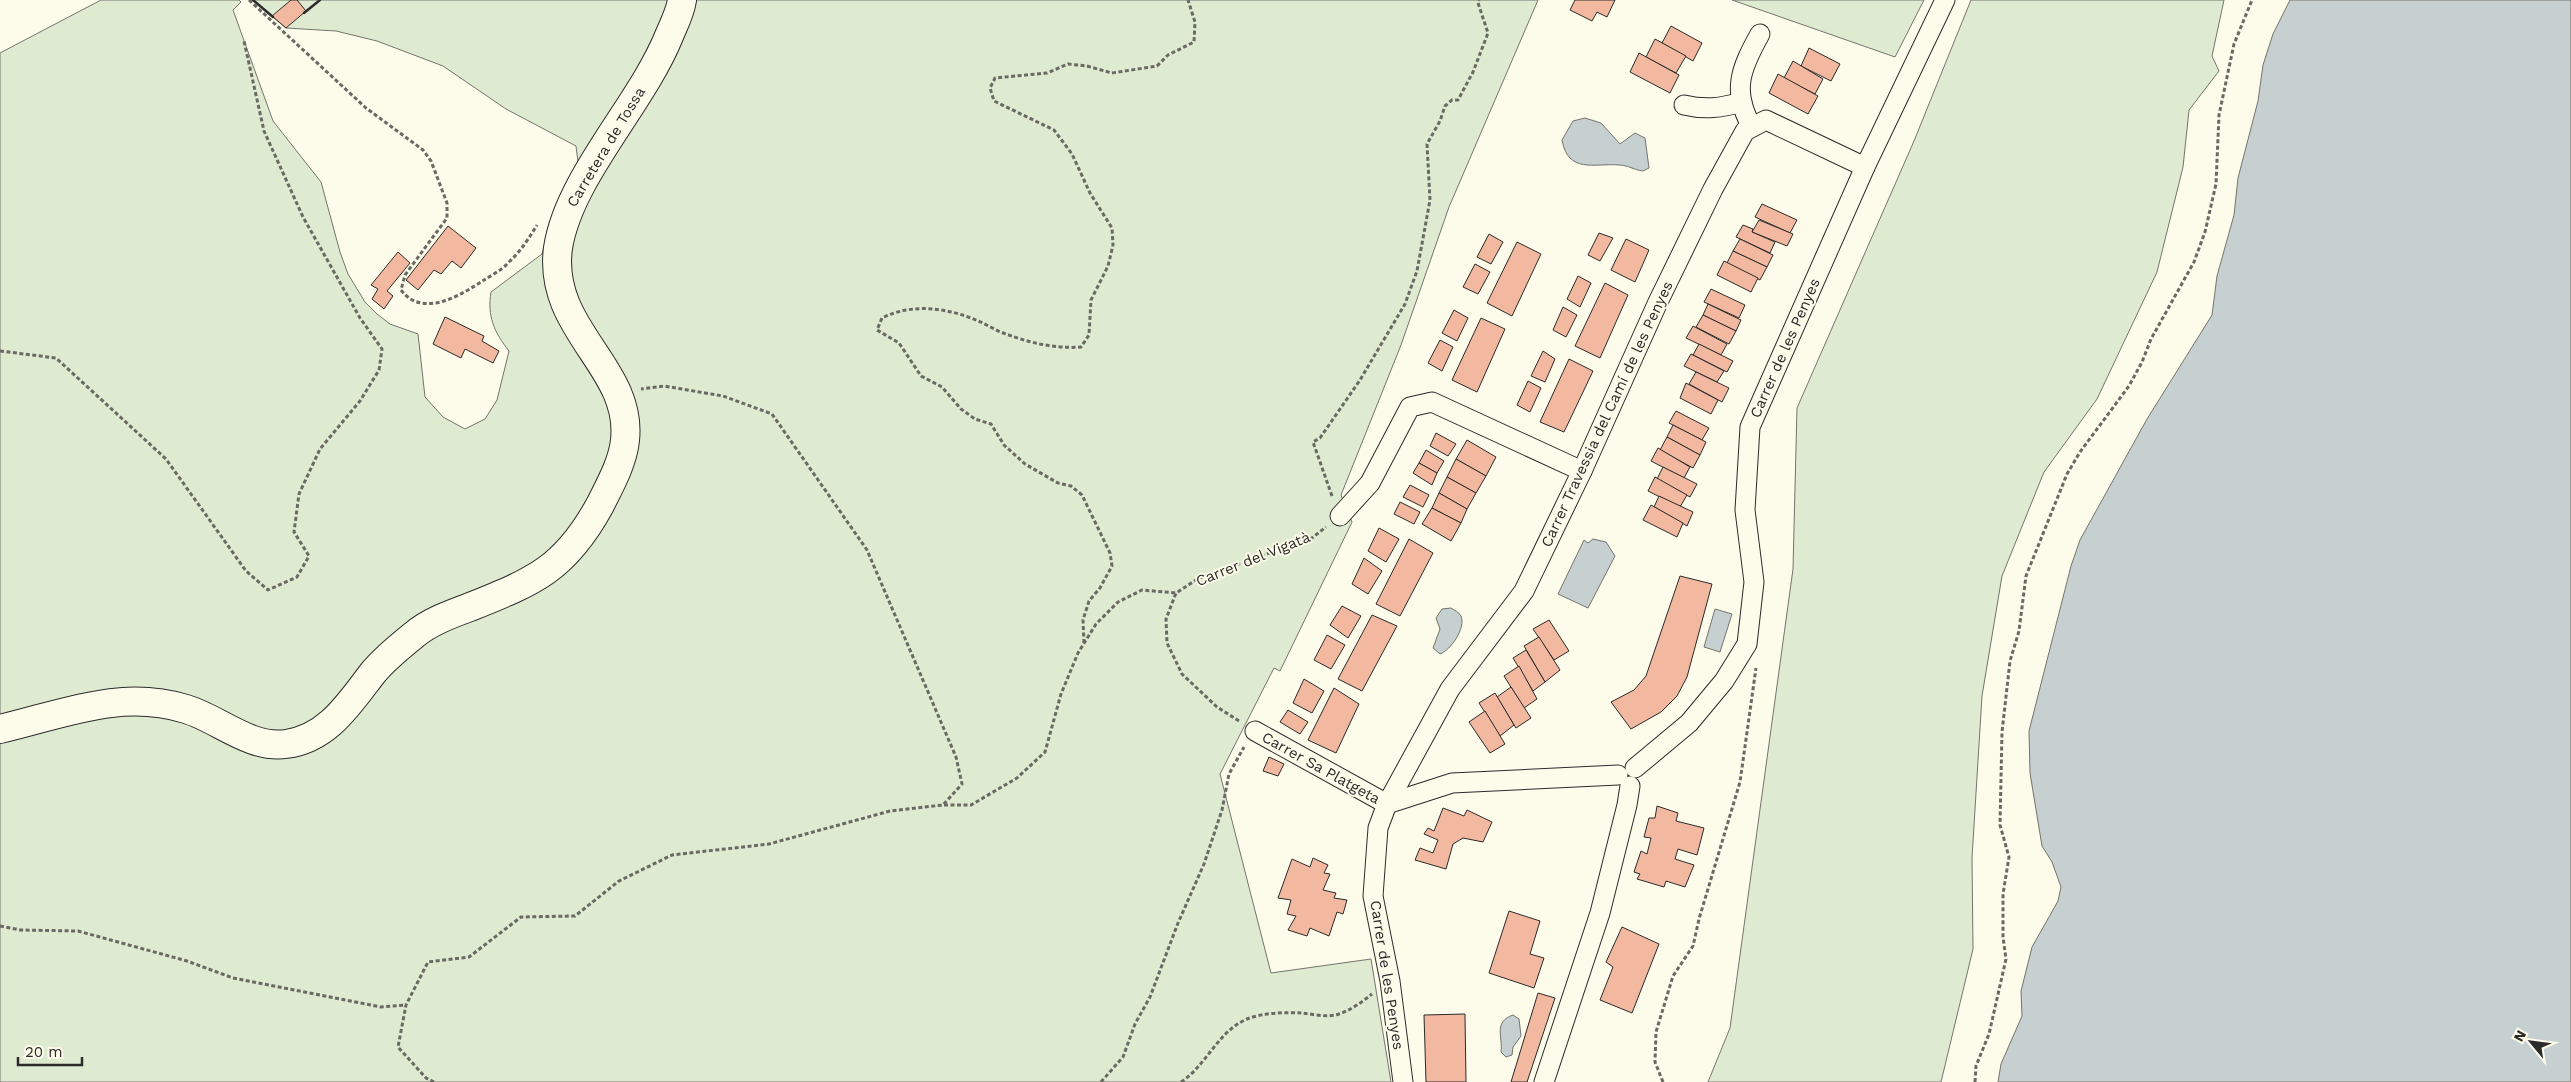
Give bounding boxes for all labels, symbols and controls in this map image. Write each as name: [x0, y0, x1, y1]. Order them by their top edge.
street label: Carretera de Tossa: [563, 83, 649, 210]
street label: Carrer de les Penyes: [1746, 275, 1824, 421]
street label: Carrer Travessia del Camí de les Penyes: [1537, 278, 1677, 550]
street label: Carrer del Vigatà: [1193, 528, 1313, 590]
street label: Carrer Sa Platgeta: [1259, 728, 1384, 808]
street label: Carrer de les Penyes: [1366, 899, 1408, 1051]
north arrow: [2506, 1017, 2556, 1067]
text: N: [2510, 1027, 2529, 1044]
scale bar: [18, 1034, 81, 1066]
text: 20 m: [25, 1043, 63, 1061]

